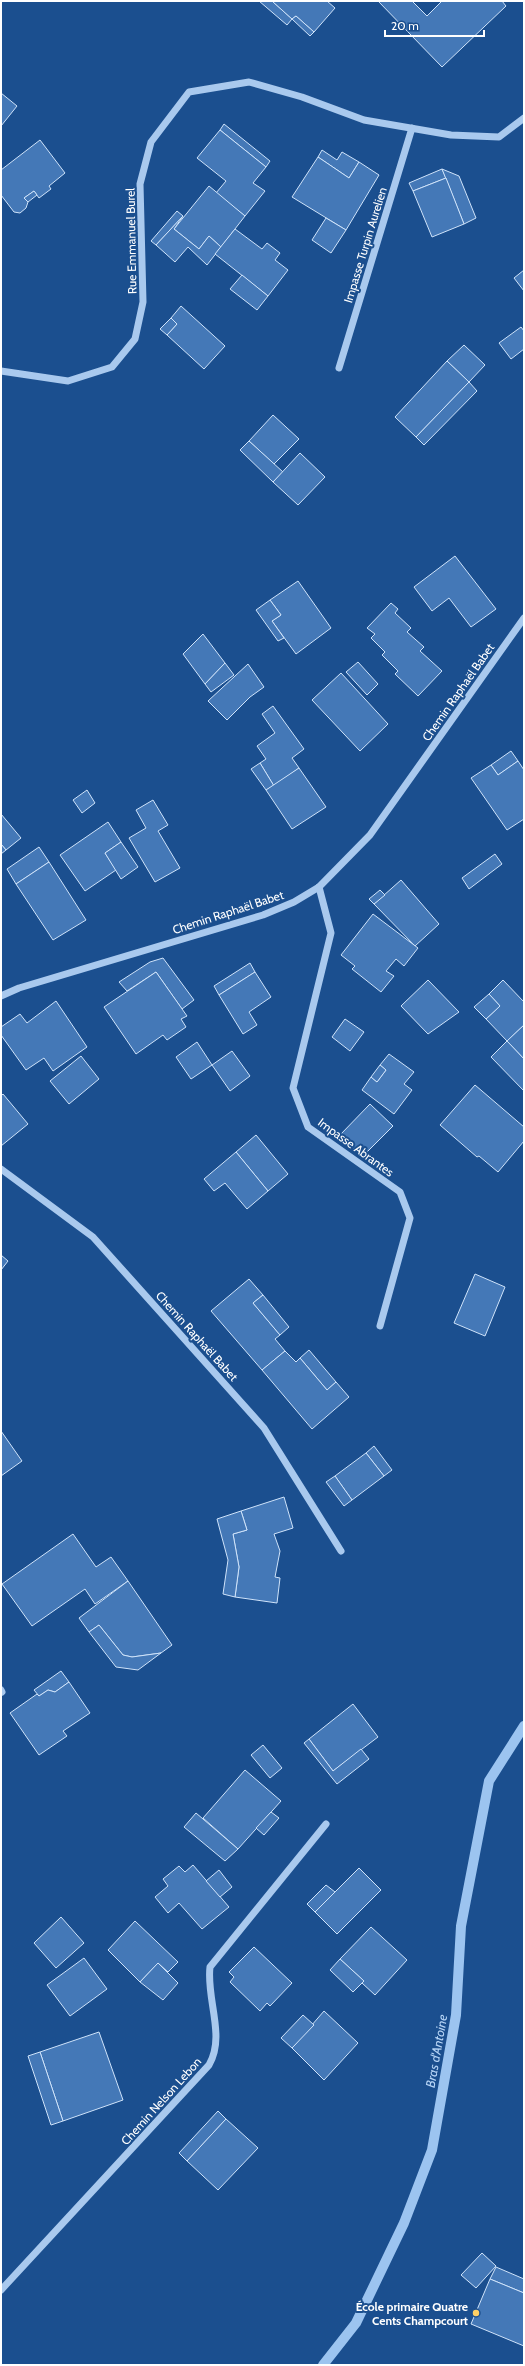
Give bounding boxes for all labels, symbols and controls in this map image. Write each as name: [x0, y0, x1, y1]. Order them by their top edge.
scale bar: [385, 12, 484, 38]
text: 20 m: [391, 18, 419, 33]
street label: Impasse Turpin Aurelien: [340, 185, 390, 305]
street label: Rue Emmanuel Burel: [123, 188, 139, 294]
street label: Chemin Raphaël Babet: [419, 640, 497, 744]
street label: Chemin Raphaël Babet: [171, 887, 285, 937]
street label: Impasse Abrantes: [315, 1114, 397, 1180]
street label: Chemin Raphaël Babet: [153, 1288, 241, 1384]
water label: Bras d'Antoine: [422, 2013, 450, 2089]
street label: Chemin Nelson Lebon: [118, 2054, 204, 2148]
place label: École primaire Quatre Cents Champcourt: [356, 2299, 468, 2328]
marker: École primaire Quatre Cents Champcourt: [471, 2308, 481, 2318]

